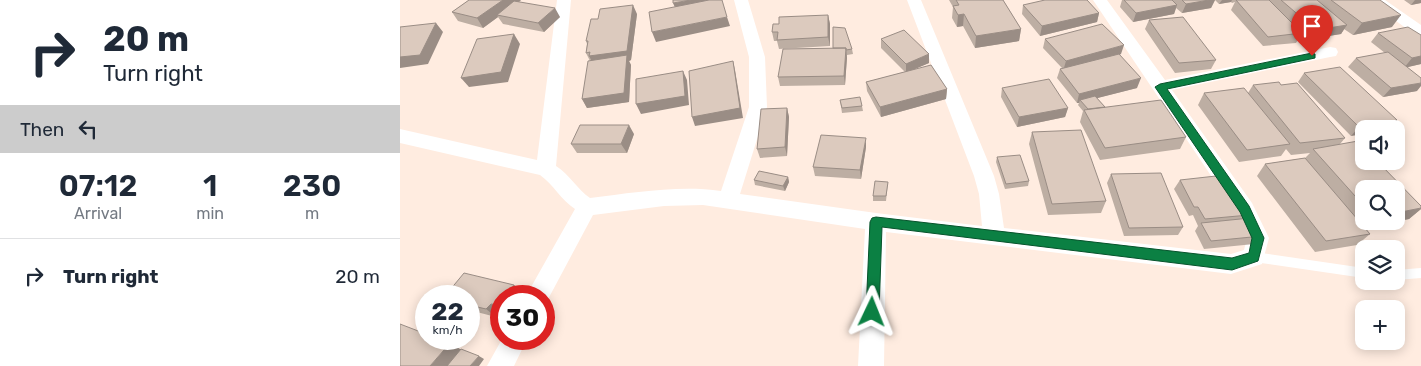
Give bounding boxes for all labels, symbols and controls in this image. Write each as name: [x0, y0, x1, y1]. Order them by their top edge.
pin: [1291, 5, 1333, 56]
icon: arrive: [1298, 12, 1326, 40]
text: 20 m: [103, 18, 189, 60]
icon: right: [20, 20, 85, 85]
text: Turn right: [103, 60, 203, 87]
icon: left: [74, 115, 102, 143]
text: Then: [20, 118, 64, 141]
map controls: [1355, 120, 1405, 350]
button: sound: [1355, 120, 1405, 170]
text: 07:12: [59, 168, 137, 204]
text: 1: [203, 168, 217, 204]
text: 230: [283, 168, 341, 204]
button: search: [1355, 180, 1405, 230]
text: Arrival: [74, 204, 122, 223]
text: min: [196, 204, 224, 223]
text: m: [305, 204, 319, 223]
button: layers: [1355, 240, 1405, 290]
icon: right: [20, 262, 48, 290]
text: Turn right: [63, 265, 158, 288]
text: 20 m: [335, 265, 380, 288]
speed limit sign: 30: [490, 285, 555, 350]
position arrow: [845, 285, 897, 337]
text: 22: [431, 297, 464, 326]
button: +: [1355, 300, 1405, 350]
text: km/h: [433, 323, 462, 337]

